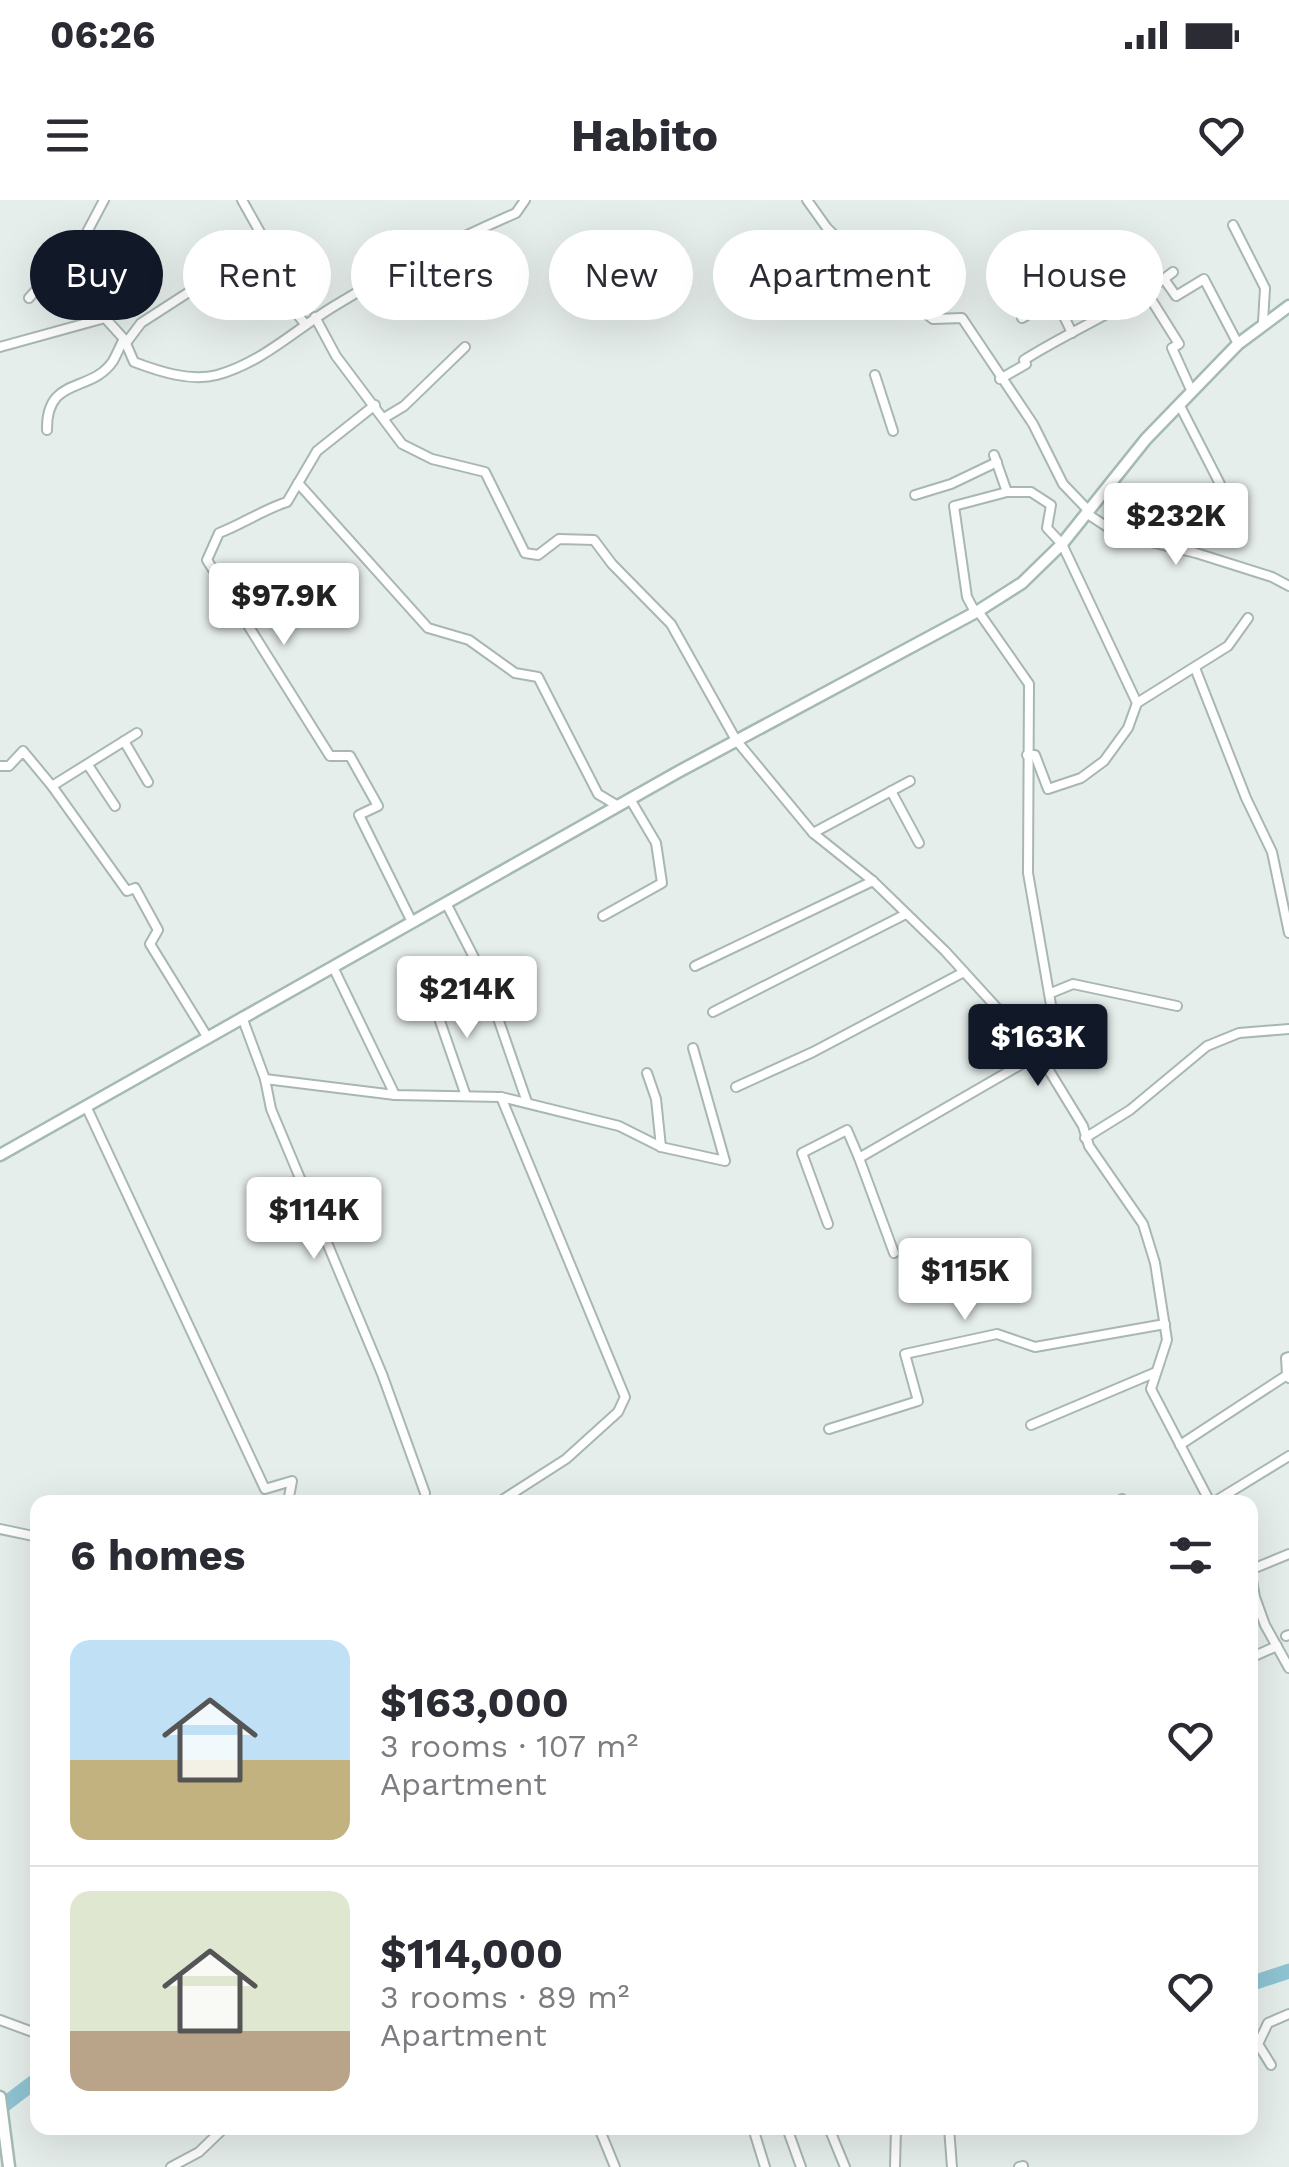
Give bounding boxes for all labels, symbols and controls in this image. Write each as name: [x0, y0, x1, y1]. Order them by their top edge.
text: 06:26: [50, 13, 155, 57]
icon: menu: [40, 108, 95, 163]
icon: heart: [1194, 108, 1249, 163]
text: Habito: [571, 109, 718, 162]
chip: Buy: [30, 230, 163, 320]
chip: Rent: [183, 230, 331, 320]
chip: Filters: [351, 230, 529, 320]
chip: New: [549, 230, 693, 320]
chip: Apartment: [713, 230, 966, 320]
chip: House: [986, 230, 1163, 320]
pin: $232K: [1106, 483, 1246, 568]
text: $232K: [1126, 496, 1226, 534]
pin: $97.9K: [203, 563, 365, 648]
text: $97.9K: [231, 576, 337, 614]
pin: $214K: [397, 956, 537, 1041]
text: $214K: [419, 969, 515, 1007]
pin: $163K: [968, 1004, 1108, 1089]
text: $163K: [990, 1017, 1086, 1055]
pin: $114K: [244, 1177, 384, 1262]
text: $114K: [269, 1190, 359, 1228]
pin: $115K: [895, 1238, 1035, 1323]
text: $115K: [921, 1251, 1009, 1289]
icon: filters: [1163, 1528, 1218, 1583]
text: 6 homes: [70, 1531, 245, 1580]
text: $163,000: [380, 1678, 569, 1727]
icon: home: [150, 1680, 270, 1800]
icon: heart: [1163, 1713, 1218, 1768]
text: 3 rooms · 107 m²: [380, 1727, 638, 1765]
text: Apartment: [380, 1765, 547, 1803]
text: $114,000: [380, 1929, 563, 1978]
icon: home: [150, 1931, 270, 2051]
icon: heart: [1163, 1964, 1218, 2019]
text: 3 rooms · 89 m²: [380, 1978, 629, 2016]
text: Apartment: [380, 2016, 547, 2054]

